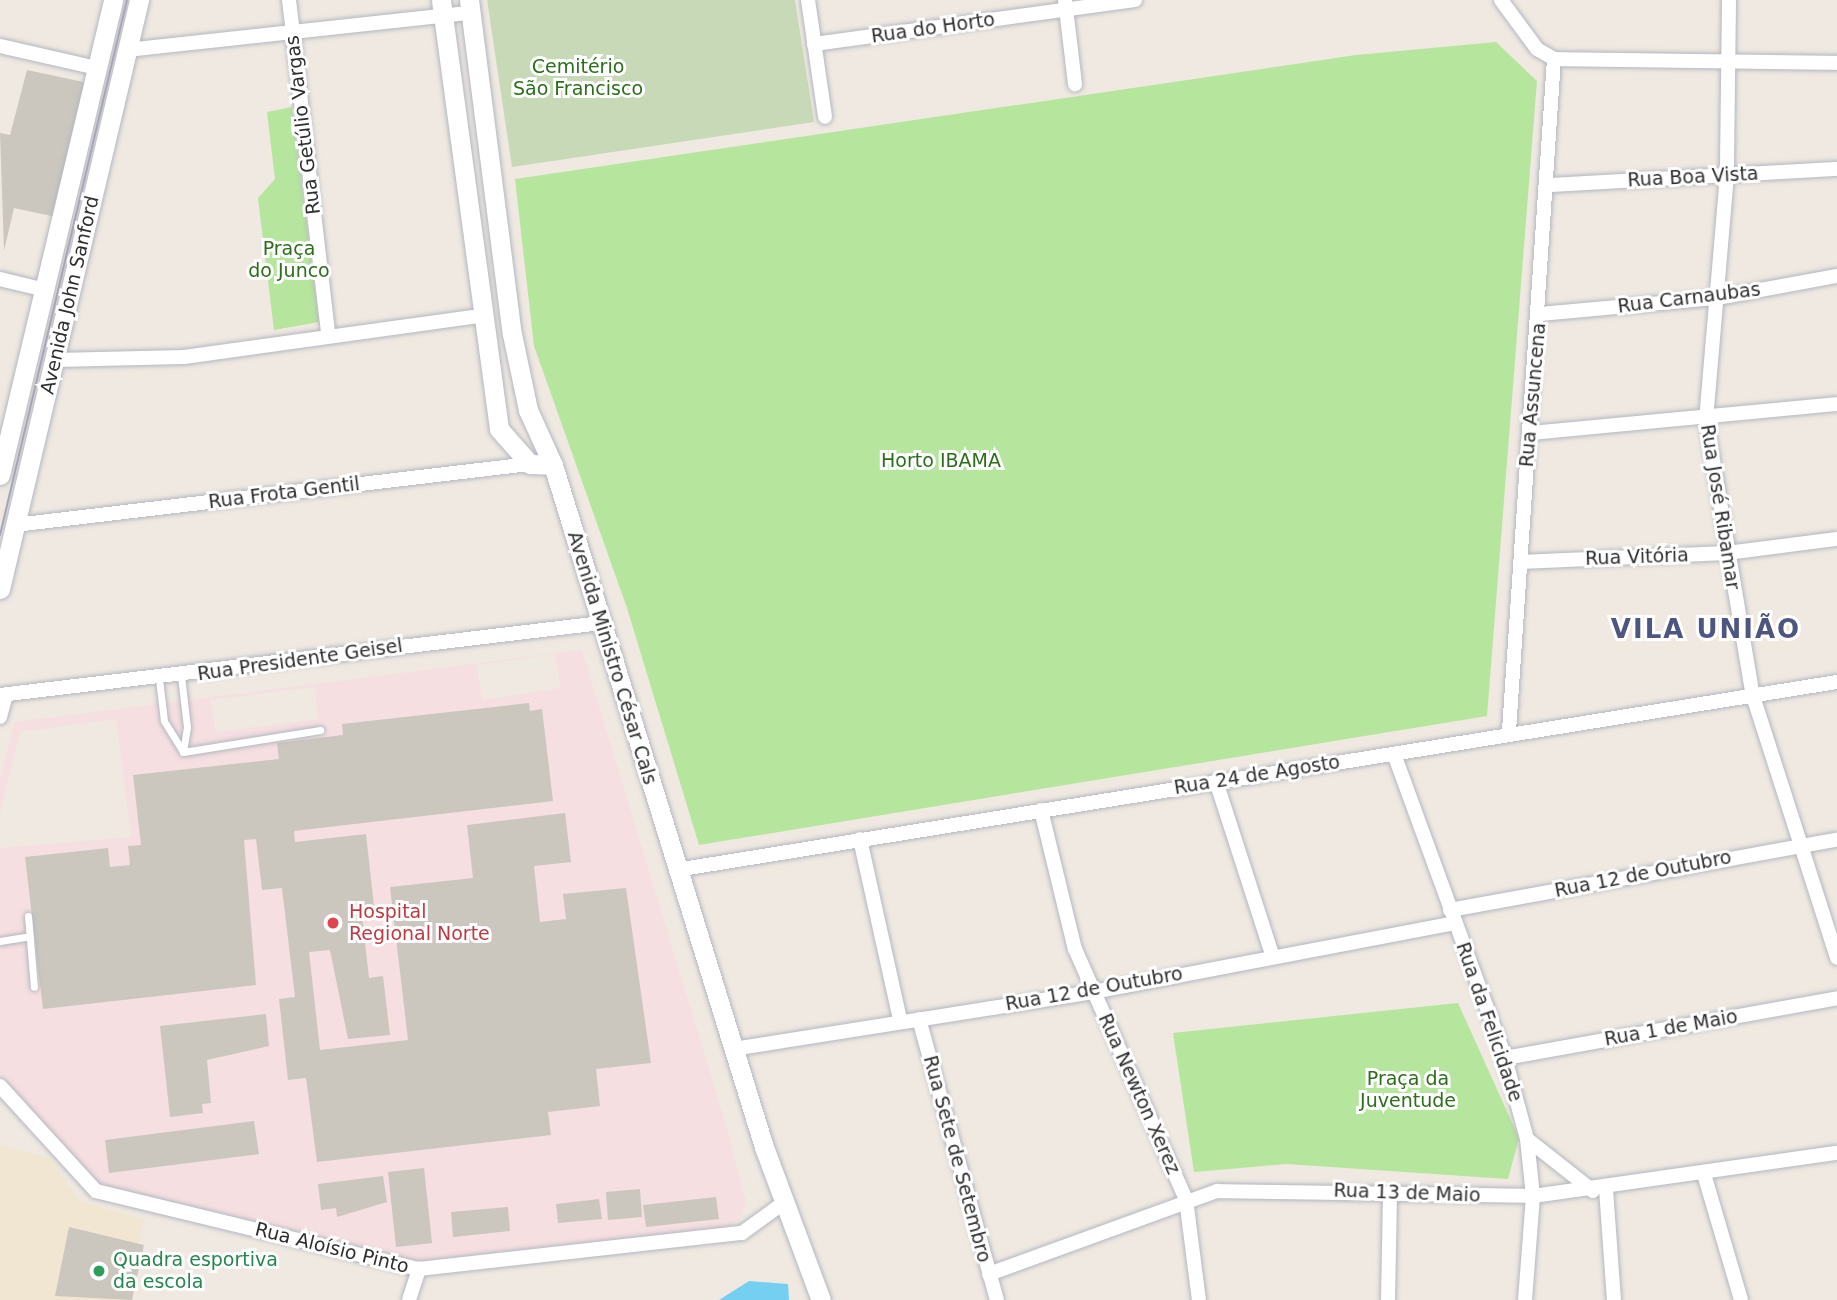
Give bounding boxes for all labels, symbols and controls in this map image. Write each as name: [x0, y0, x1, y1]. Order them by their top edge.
street label: Rua do Horto: [870, 8, 996, 48]
street label: Rua Getúlio Vargas: [281, 34, 325, 216]
park label: Cemitério São Francisco: [513, 56, 643, 100]
street label: Rua Boa Vista: [1627, 162, 1759, 192]
street label: Avenida John Sanford: [36, 194, 104, 396]
park label: Praça do Junco: [248, 238, 330, 282]
street label: Rua Carnaubas: [1616, 278, 1762, 318]
street label: Rua Assuncena: [1515, 322, 1551, 468]
street label: Rua José Ribamar: [1696, 423, 1744, 591]
park label: Horto IBAMA: [881, 450, 1001, 472]
street label: Rua Frota Gentil: [207, 472, 361, 514]
street label: Avenida Ministro César Cals: [563, 529, 661, 787]
street label: Rua Vitória: [1585, 544, 1689, 570]
district label: VILA UNIÃO: [1612, 614, 1800, 646]
street label: Rua Presidente Geisel: [196, 634, 404, 686]
street label: Rua 24 de Agosto: [1172, 751, 1342, 799]
street label: Rua 12 de Outubro: [1553, 846, 1733, 902]
place label: Hospital Regional Norte: [349, 901, 490, 945]
marker: Hospital Regional Norte: [323, 913, 343, 933]
street label: Rua da Felicidade: [1451, 939, 1527, 1105]
street label: Rua 12 de Outubro: [1004, 962, 1184, 1016]
street label: Rua 1 de Maio: [1603, 1005, 1739, 1051]
street label: Rua Newton Xerez: [1093, 1010, 1185, 1178]
street label: Rua Sete de Setembro: [918, 1053, 996, 1265]
park label: Praça da Juventude: [1360, 1068, 1456, 1112]
street label: Rua 13 de Maio: [1333, 1179, 1481, 1207]
street label: Rua Aloísio Pinto: [253, 1218, 411, 1278]
place label: Quadra esportiva da escola: [113, 1249, 278, 1293]
marker: Quadra esportiva da escola: [91, 1263, 107, 1279]

